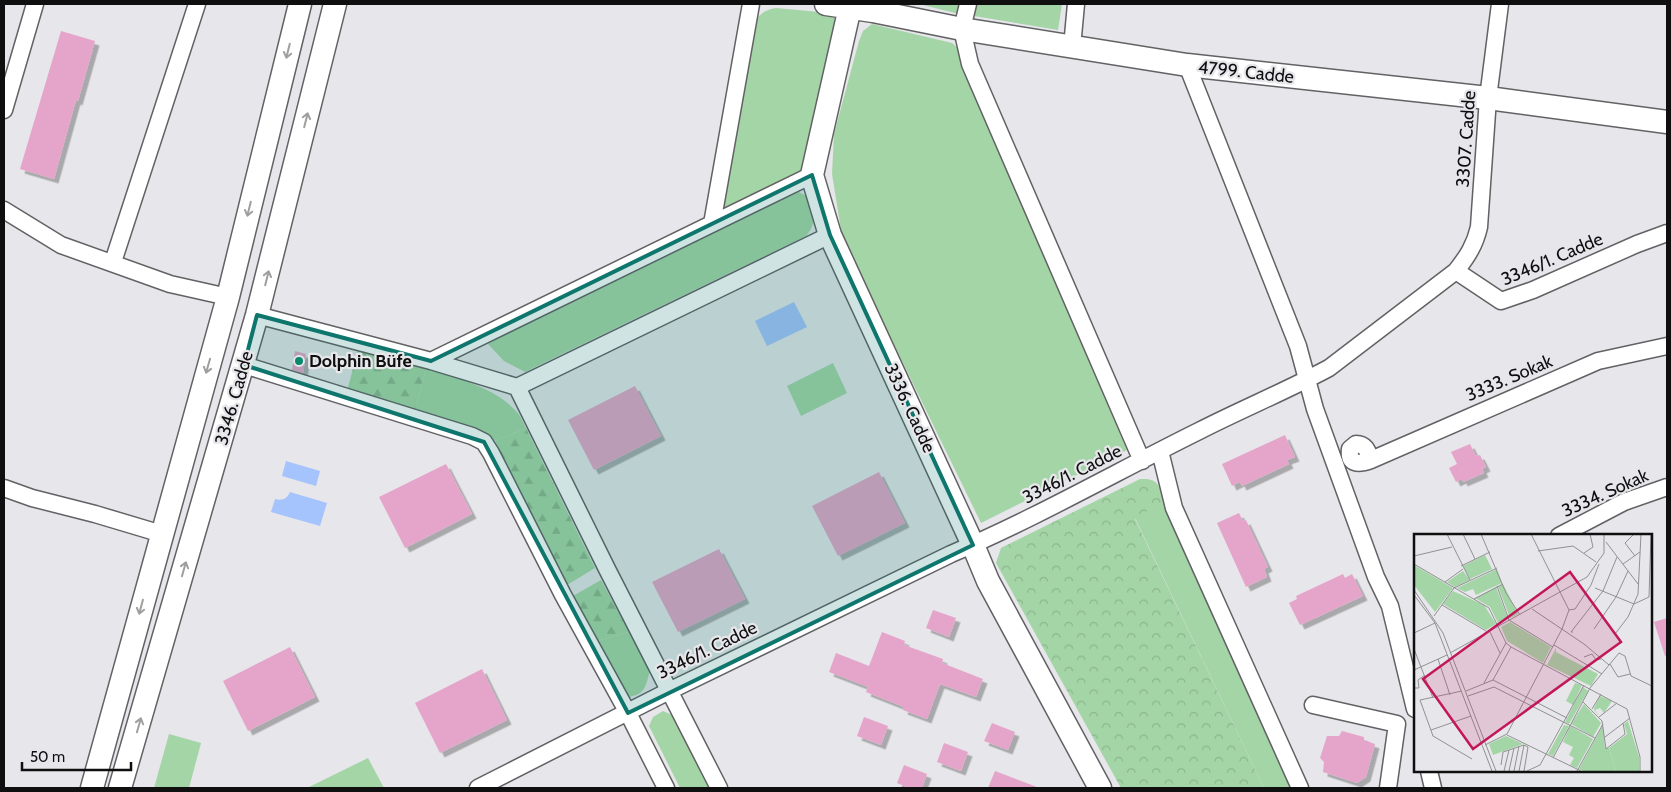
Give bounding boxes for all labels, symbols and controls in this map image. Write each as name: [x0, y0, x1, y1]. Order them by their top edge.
one-way arrow: [283, 43, 292, 59]
street label: 4799. Cadde: [1197, 56, 1295, 88]
street label: 3307. Cadde: [1452, 90, 1480, 188]
one-way arrow: [302, 112, 311, 128]
one-way arrow: [244, 200, 253, 216]
street label: 3346/1. Cadde: [1498, 228, 1606, 290]
one-way arrow: [263, 270, 272, 286]
street label: 3346. Cadde: [210, 348, 258, 448]
place label: Dolphin Büfe: [309, 350, 412, 372]
street label: 3333. Sokak: [1462, 350, 1556, 406]
marker: Dolphin Büfe: [293, 355, 305, 367]
one-way arrow: [203, 358, 213, 374]
street label: 3336. Cadde: [880, 360, 940, 456]
street label: 3346/1. Cadde: [1019, 440, 1125, 508]
street label: 3334. Sokak: [1558, 464, 1652, 522]
inset map: [1414, 534, 1651, 772]
one-way arrow: [180, 561, 190, 577]
one-way arrow: [136, 599, 146, 615]
street label: 3346/1. Cadde: [653, 616, 761, 684]
one-way arrow: [134, 717, 144, 733]
scale bar: [22, 740, 131, 772]
text: 50 m: [30, 748, 65, 766]

